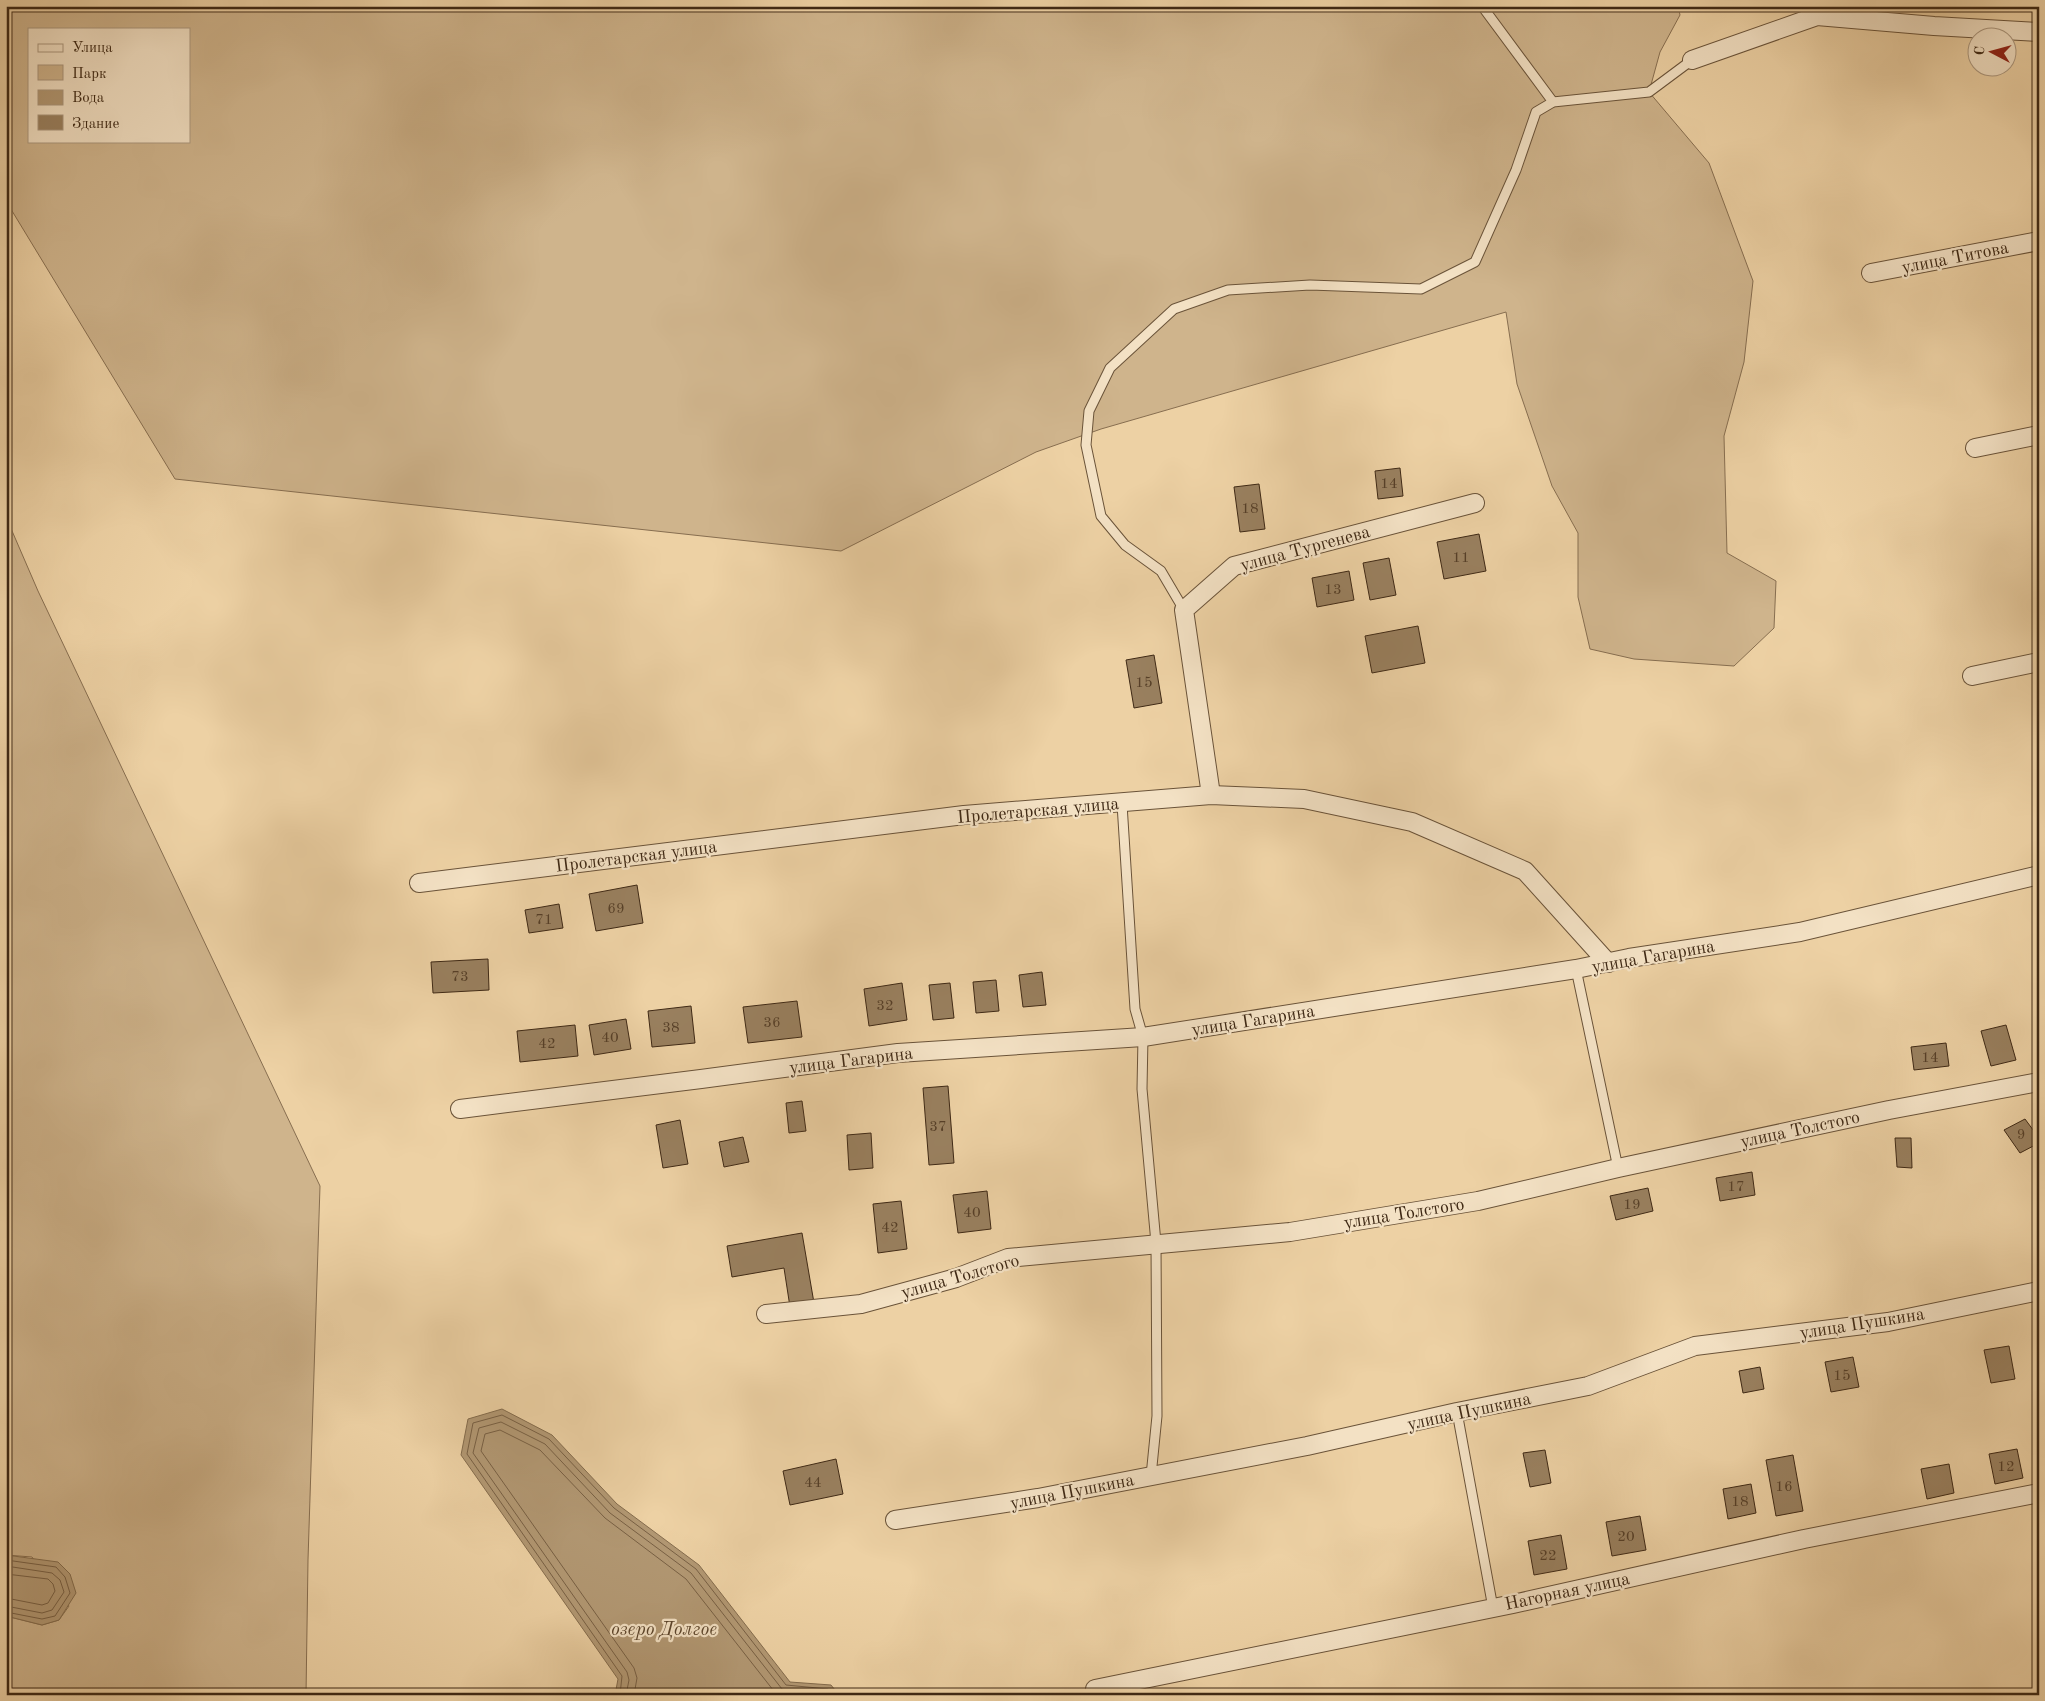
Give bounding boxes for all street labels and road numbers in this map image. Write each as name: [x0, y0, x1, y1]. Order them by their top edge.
street label: улица Титова: [1900, 239, 2010, 277]
street label: улица Тургенева: [1238, 523, 1372, 575]
street label: Пролетарская улица: [956, 795, 1120, 827]
street label: Пролетарская улица: [554, 838, 718, 876]
street label: улица Гагарина: [1590, 937, 1716, 977]
street label: улица Гагарина: [1190, 1002, 1316, 1040]
street label: улица Гагарина: [788, 1044, 914, 1078]
street label: улица Толстого: [1739, 1108, 1862, 1151]
street label: улица Толстого: [1343, 1196, 1466, 1232]
street label: улица Толстого: [899, 1252, 1021, 1302]
street label: улица Пушкина: [1799, 1305, 1926, 1343]
street label: улица Пушкина: [1406, 1390, 1533, 1434]
street label: улица Пушкина: [1009, 1471, 1136, 1513]
street label: Нагорная улица: [1503, 1570, 1632, 1614]

